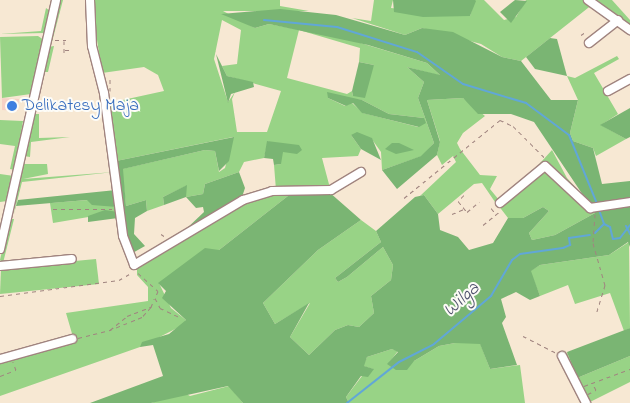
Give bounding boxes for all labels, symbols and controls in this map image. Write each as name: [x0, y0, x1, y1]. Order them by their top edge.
place label: Delikatesy Maja: [22, 95, 139, 117]
marker: Delikatesy Maja: [6, 100, 18, 112]
water label: Wilga: [439, 278, 485, 322]

